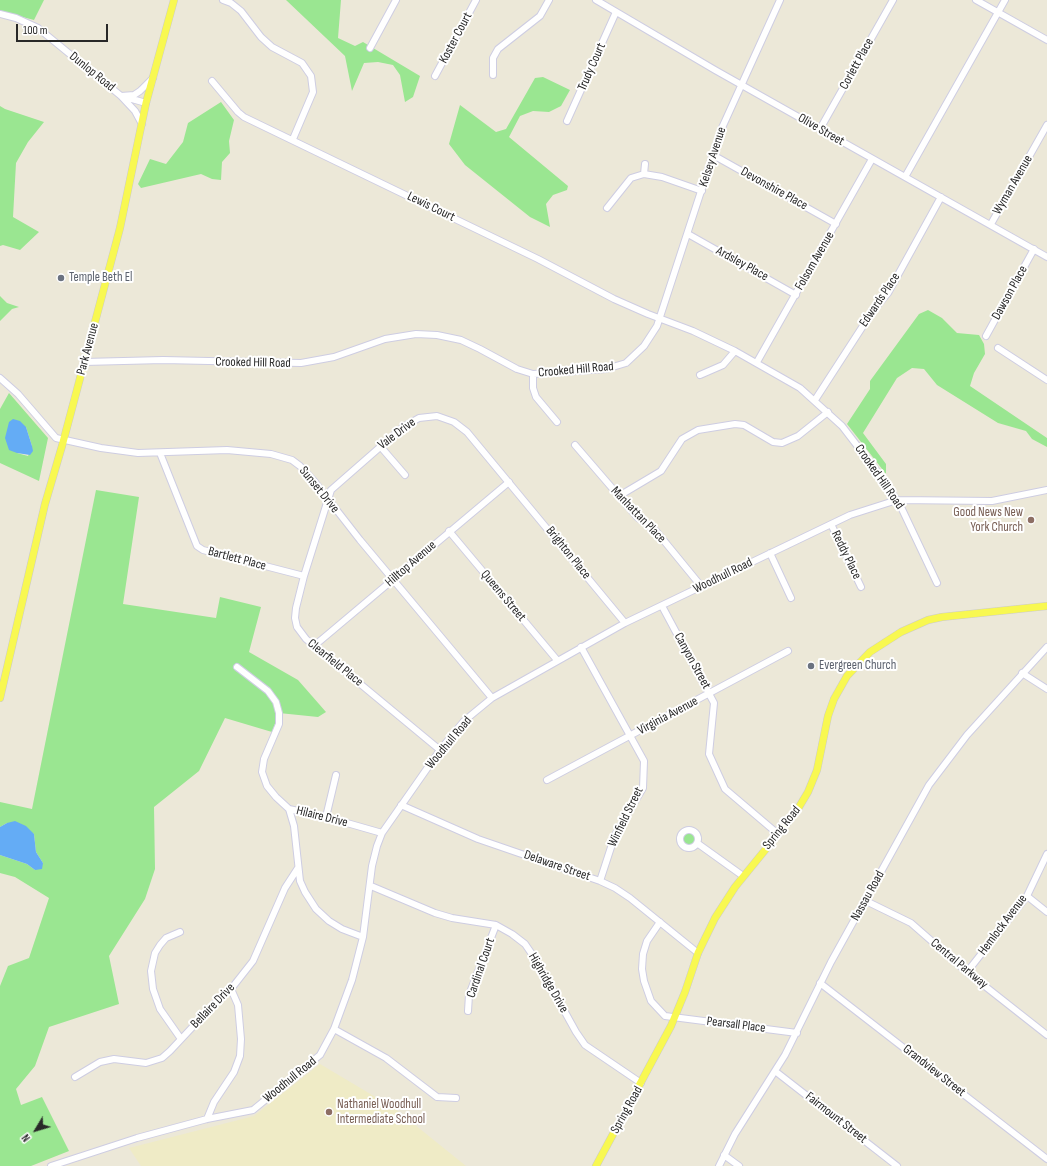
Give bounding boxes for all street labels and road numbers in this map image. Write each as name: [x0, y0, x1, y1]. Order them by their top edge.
street label: Koster Court: [436, 10, 476, 66]
street label: Corlett Place: [837, 36, 877, 92]
street label: Trudy Court: [575, 41, 609, 93]
street label: Dunlop Road: [66, 49, 118, 95]
street label: Olive Street: [795, 110, 847, 150]
street label: Kelsey Avenue: [696, 125, 730, 189]
street label: Wyman Avenue: [990, 152, 1036, 218]
street label: Devonshire Place: [738, 164, 810, 214]
street label: Lewis Court: [405, 189, 457, 225]
street label: Folsom Avenue: [792, 229, 838, 293]
street label: Ardsley Place: [713, 243, 771, 285]
street label: Dawson Place: [989, 263, 1031, 323]
street label: Edwards Place: [856, 270, 904, 330]
street label: Park Avenue: [74, 321, 102, 377]
street label: Crooked Hill Road: [215, 355, 291, 371]
street label: Crooked Hill Road: [538, 359, 614, 381]
street label: Vale Drive: [375, 415, 419, 453]
street label: Crooked Hill Road: [851, 442, 907, 512]
street label: Sunset Drive: [296, 464, 342, 516]
street label: Manhattan Place: [607, 483, 669, 547]
street label: Brighton Place: [542, 524, 594, 582]
street label: Reddy Place: [828, 528, 864, 582]
street label: Hilltop Avenue: [382, 538, 440, 590]
street label: Bartlett Place: [206, 544, 268, 574]
street label: Woodhull Road: [691, 555, 755, 597]
street label: Queens Street: [477, 567, 529, 625]
street label: Canyon Street: [670, 630, 714, 692]
street label: Clearfield Place: [304, 636, 366, 690]
street label: Virginia Avenue: [635, 694, 701, 738]
street label: Woodhull Road: [422, 713, 476, 773]
street label: Winfield Street: [605, 785, 647, 849]
street label: Hilaire Drive: [295, 803, 349, 831]
street label: Spring Road: [760, 803, 804, 853]
street label: Delaware Street: [522, 847, 592, 885]
street label: Nassau Road: [848, 868, 888, 924]
street label: Hemlock Avenue: [975, 892, 1031, 958]
street label: Central Parkway: [927, 935, 991, 993]
street label: Cardinal Court: [463, 936, 499, 1000]
street label: Highridge Drive: [525, 950, 571, 1016]
street label: Bellaire Drive: [188, 980, 238, 1032]
street label: Pearsall Place: [706, 1014, 766, 1036]
street label: Grandview Street: [899, 1042, 969, 1100]
street label: Woodhull Road: [260, 1054, 320, 1106]
street label: Spring Road: [608, 1084, 646, 1136]
street label: Fairmount Street: [802, 1089, 870, 1147]

